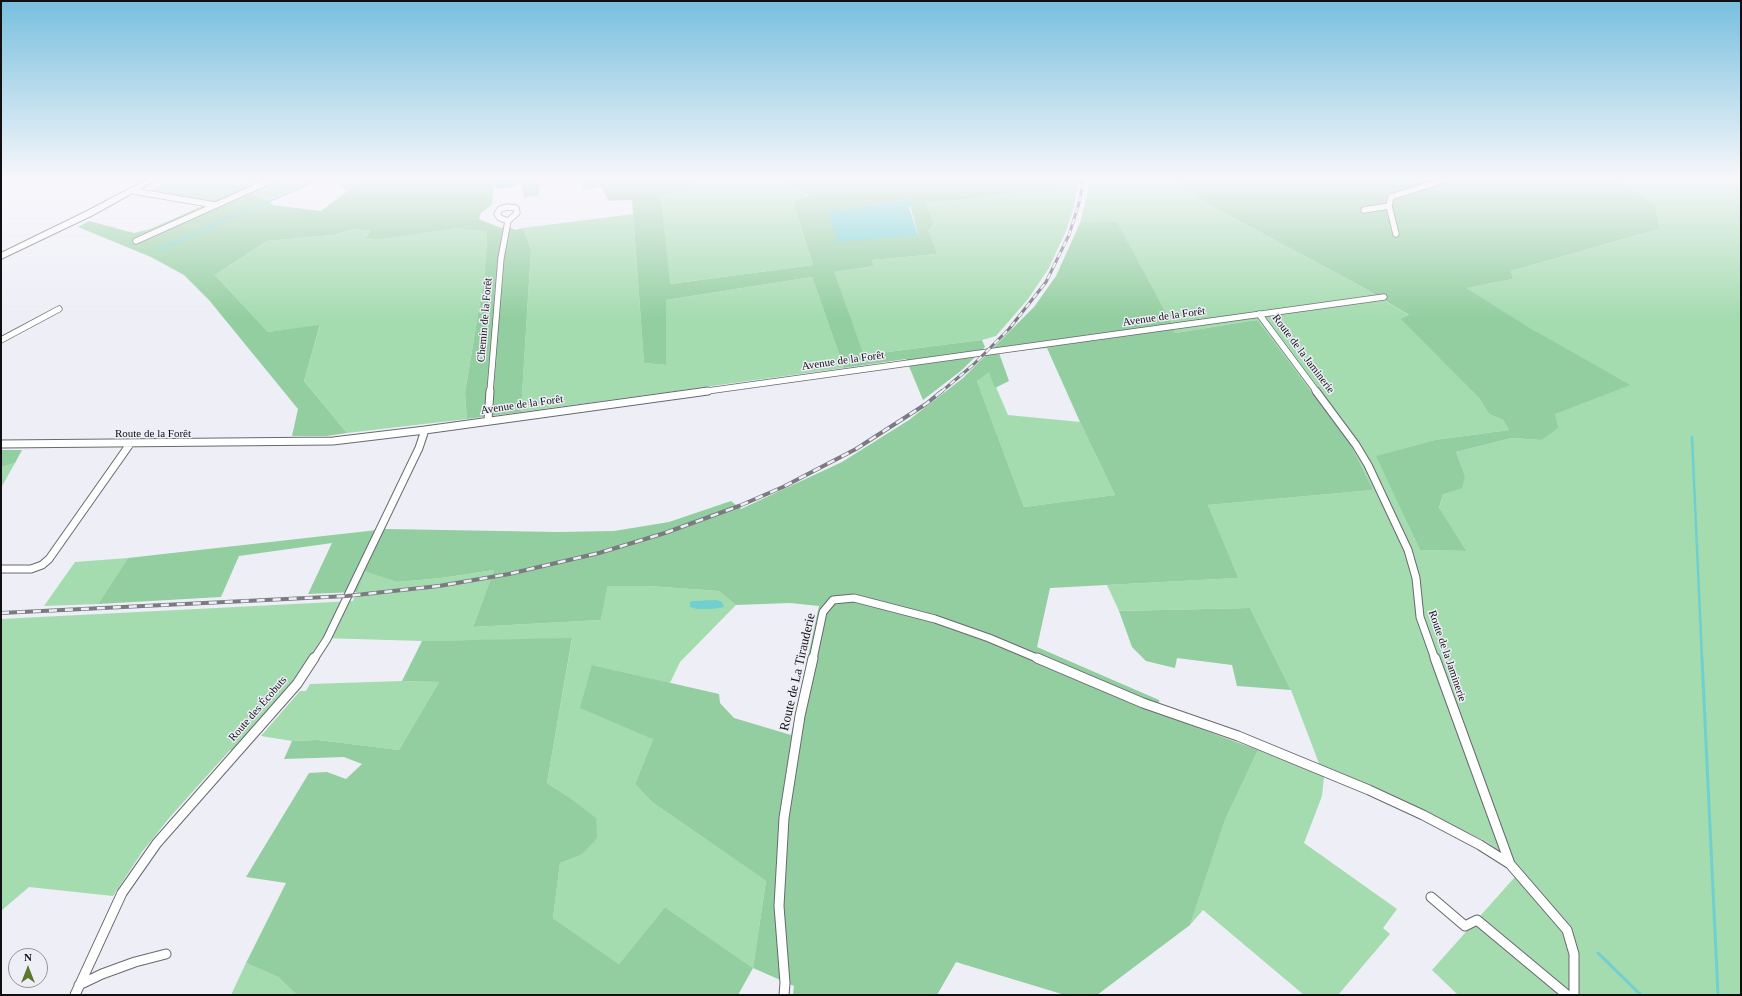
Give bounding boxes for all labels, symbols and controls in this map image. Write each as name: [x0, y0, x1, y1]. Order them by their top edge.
street label: Chemin de la Forêt: [475, 277, 495, 363]
street label: Avenue de la Forêt: [1122, 305, 1206, 329]
street label: Route de la Jaminerie: [1269, 312, 1337, 396]
street label: Avenue de la Forêt: [801, 349, 885, 373]
street label: Avenue de la Forêt: [480, 393, 564, 417]
street label: Route de la Forêt: [115, 427, 191, 441]
street label: Route de la Jaminerie: [1425, 609, 1469, 703]
street label: Route de La Tirauderie: [777, 612, 819, 732]
street label: Route des Écobuts: [226, 674, 290, 744]
north arrow: [8, 948, 48, 988]
text: N: [24, 951, 32, 963]

